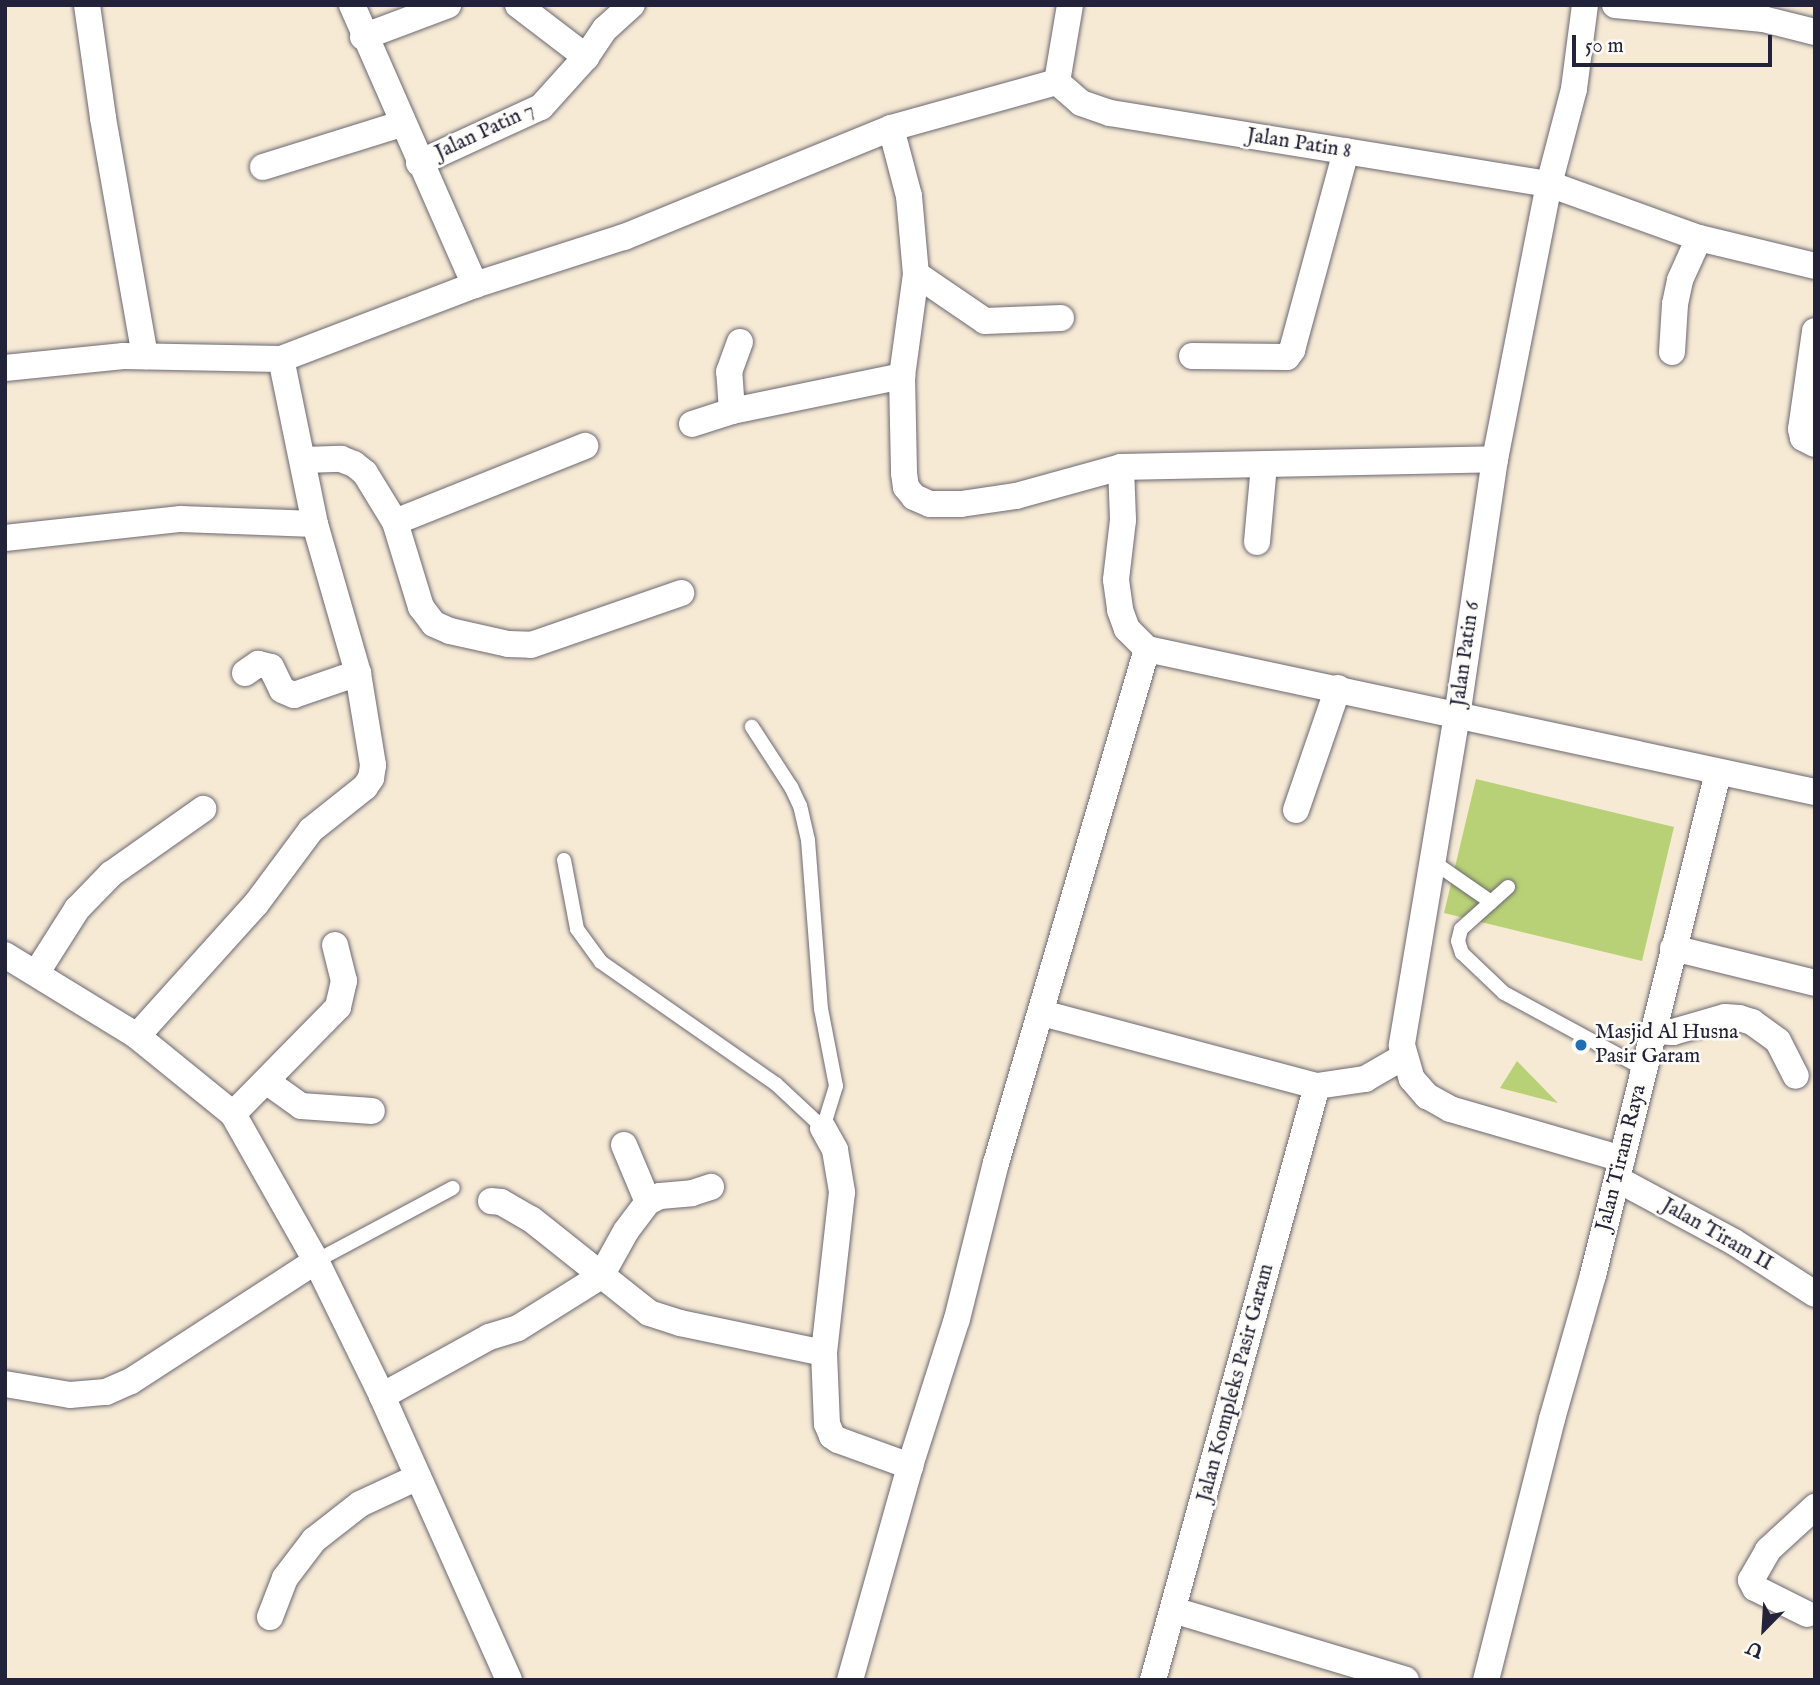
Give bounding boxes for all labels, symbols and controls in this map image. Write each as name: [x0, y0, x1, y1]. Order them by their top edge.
scale bar: [1575, 21, 1774, 65]
text: 50 m: [1585, 33, 1624, 60]
street label: Jalan Patin 7: [431, 98, 539, 166]
street label: Jalan Patin 8: [1245, 123, 1353, 165]
street label: Jalan Patin 6: [1446, 600, 1486, 708]
place label: Masjid Al Husna Pasir Garam: [1595, 1020, 1738, 1070]
marker: Masjid Al Husna Pasir Garam: [1573, 1037, 1589, 1053]
street label: Jalan Tiram Raya: [1592, 1082, 1652, 1234]
street label: Jalan Tiram II: [1657, 1193, 1777, 1277]
street label: Jalan Kompleks Pasir Garam: [1192, 1261, 1280, 1505]
north arrow: [1729, 1594, 1799, 1664]
text: U: [1743, 1634, 1768, 1662]

